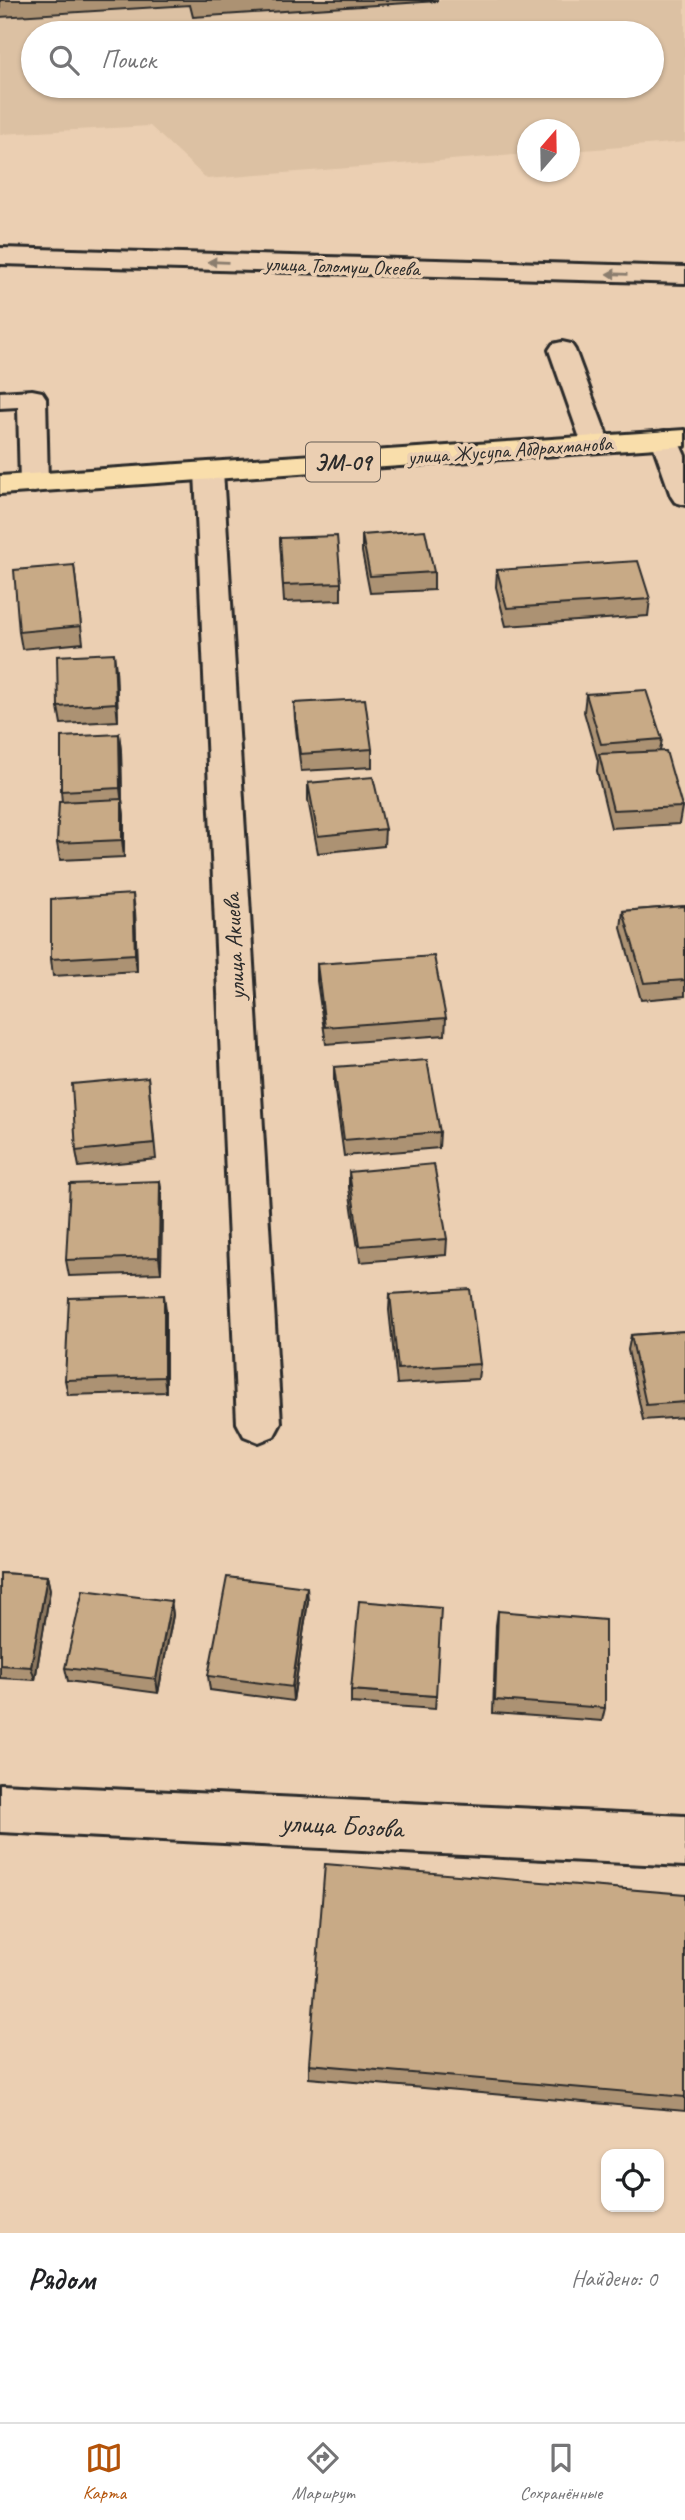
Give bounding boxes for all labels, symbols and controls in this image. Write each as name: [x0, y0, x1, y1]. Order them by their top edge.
search box: [21, 21, 664, 98]
icon: search: [45, 41, 83, 79]
text: Поиск: [101, 43, 156, 76]
north arrow: [517, 119, 580, 182]
street label: улица Толомуш Океева: [262, 250, 422, 282]
one-way arrow: [207, 257, 229, 268]
one-way arrow: [606, 268, 628, 279]
street label: улица Жусупа Абдрахманова: [405, 430, 615, 470]
road number: ЭМ-09: [306, 442, 380, 482]
street label: улица Акиева: [216, 891, 252, 1003]
street label: улица Бозова: [278, 1804, 406, 1846]
map controls: [601, 2149, 664, 2212]
button: locate: [601, 2149, 664, 2212]
text: Рядом: [28, 2260, 95, 2298]
text: Найдено: 0: [571, 2264, 657, 2293]
tab: Карта: [83, 2439, 126, 2505]
tab: Маршрут: [292, 2439, 354, 2505]
tab: Сохранённые: [520, 2439, 602, 2505]

